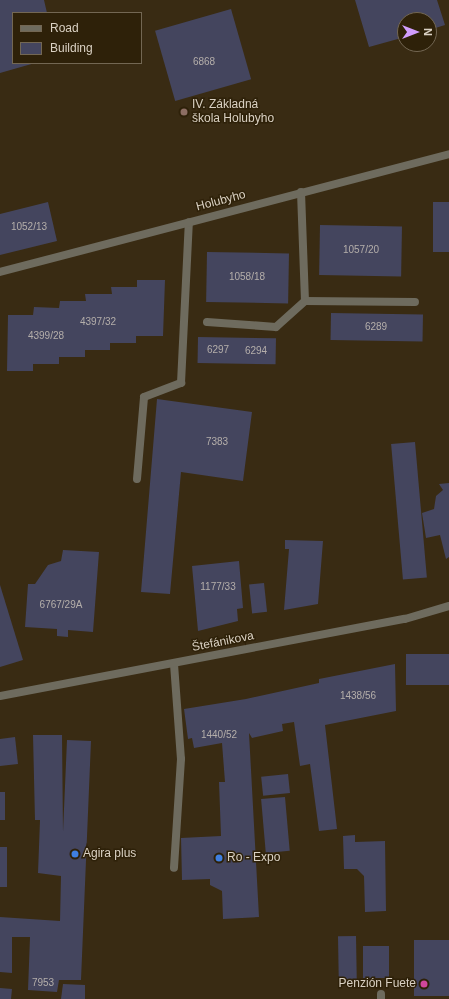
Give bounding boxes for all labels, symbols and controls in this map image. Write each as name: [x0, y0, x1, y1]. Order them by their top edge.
legend: [12, 12, 142, 64]
north arrow: [397, 12, 437, 52]
text: Road: [50, 21, 79, 35]
text: N: [422, 28, 434, 36]
text: Building: [50, 41, 93, 55]
house number: 6868: [193, 56, 215, 68]
place label: IV. Základná škola Holubyho: [192, 98, 274, 126]
marker: IV. Základná škola Holubyho: [179, 107, 189, 117]
street label: Holubyho: [195, 187, 247, 215]
house number: 1052/13: [11, 221, 47, 233]
house number: 1057/20: [343, 244, 379, 256]
house number: 1058/18: [229, 271, 265, 283]
house number: 4397/32: [80, 316, 116, 328]
house number: 6289: [365, 321, 387, 333]
house number: 4399/28: [28, 330, 64, 342]
house number: 6297: [207, 344, 229, 356]
house number: 6294: [245, 345, 267, 357]
house number: 7383: [206, 436, 228, 448]
house number: 1177/33: [200, 581, 236, 593]
house number: 6767/29A: [40, 599, 82, 611]
street label: Štefánikova: [191, 629, 255, 655]
house number: 1438/56: [340, 690, 376, 702]
house number: 1440/52: [201, 729, 237, 741]
place label: Agira plus: [83, 847, 136, 861]
marker: Agira plus: [70, 849, 80, 859]
place label: Ro - Expo: [227, 851, 280, 865]
marker: Ro - Expo: [214, 853, 224, 863]
house number: 7953: [32, 977, 54, 989]
place label: Penzión Fuete: [339, 977, 416, 991]
marker: Penzión Fuete: [419, 979, 429, 989]

